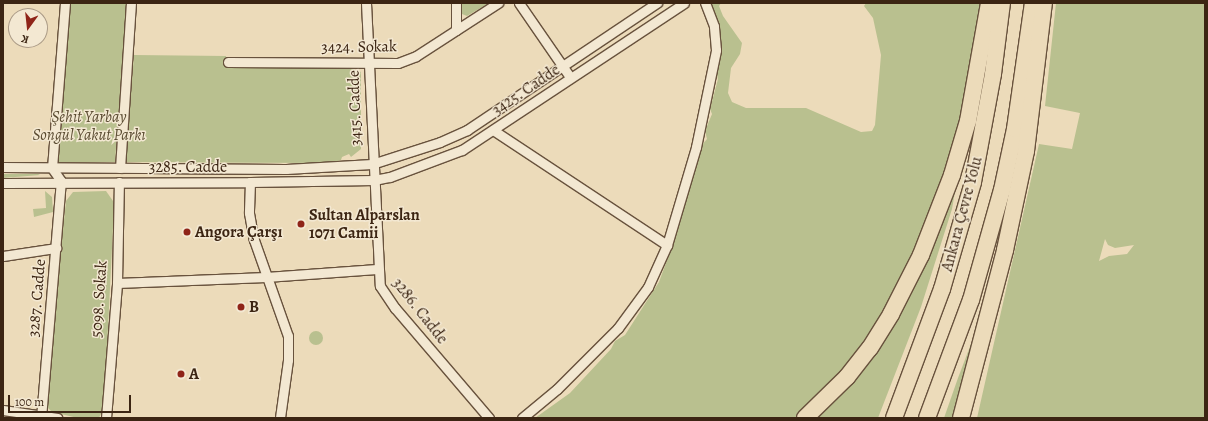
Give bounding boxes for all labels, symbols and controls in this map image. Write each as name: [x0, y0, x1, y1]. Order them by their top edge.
north arrow: [8, 8, 48, 48]
text: K: [20, 31, 30, 47]
street label: 3424. Sokak: [321, 37, 397, 57]
street label: 3425. Cadde: [488, 60, 564, 120]
street label: 3415. Cadde: [344, 70, 366, 146]
park label: Şehit Yarbay Songül Yakut Parkı: [33, 107, 145, 145]
street label: Ankara Çevre Yolu: [937, 154, 987, 274]
street label: 3285. Cadde: [149, 157, 227, 177]
place label: Sultan Alparslan 1071 Camii: [309, 205, 420, 243]
marker: Sultan Alparslan 1071 Camii: [296, 219, 306, 229]
place label: Angora Çarşı: [195, 222, 282, 242]
marker: Angora Çarşı: [182, 227, 192, 237]
street label: 3287. Cadde: [24, 258, 50, 338]
street label: 5098. Sokak: [87, 260, 111, 338]
street label: 3286. Cadde: [388, 274, 452, 348]
place label: B: [249, 297, 259, 317]
marker: B: [236, 302, 246, 312]
place label: A: [189, 364, 199, 384]
marker: A: [176, 369, 186, 379]
scale bar: [10, 387, 133, 413]
text: 100 m: [15, 394, 44, 410]

